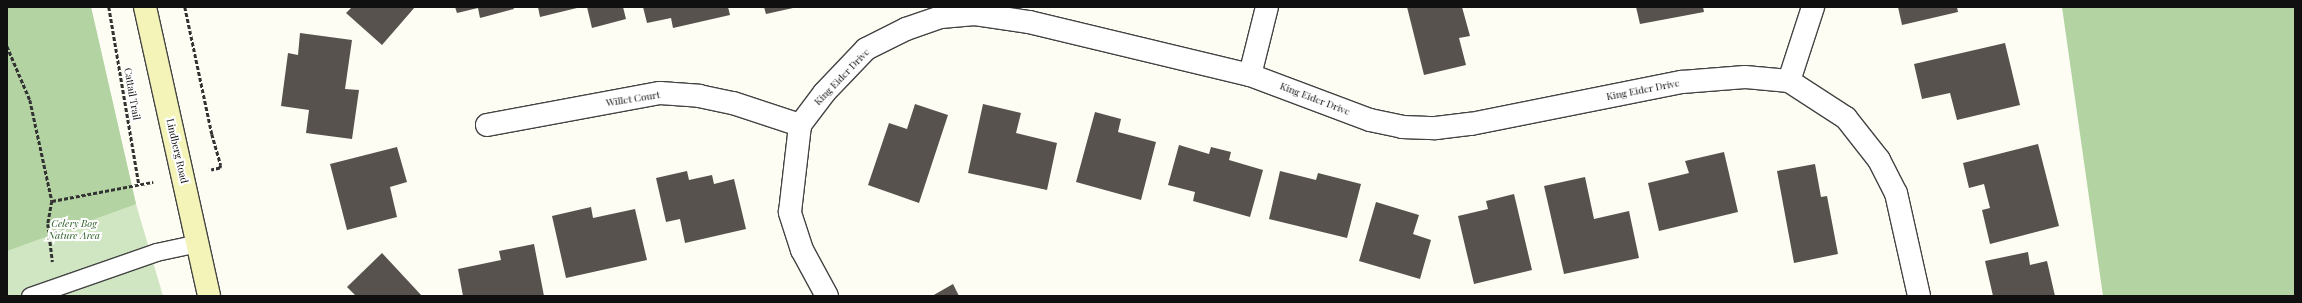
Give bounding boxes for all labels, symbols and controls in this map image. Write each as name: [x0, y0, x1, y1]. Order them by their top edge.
street label: King Eider Drive: [812, 46, 872, 108]
street label: Cattail Trail: [121, 67, 143, 121]
street label: King Eider Drive: [1605, 77, 1681, 103]
street label: King Eider Drive: [1278, 80, 1352, 118]
street label: Willet Court: [605, 89, 661, 109]
street label: Lindberg Road: [164, 117, 190, 185]
park label: Celery Bog Nature Area: [48, 217, 100, 240]

